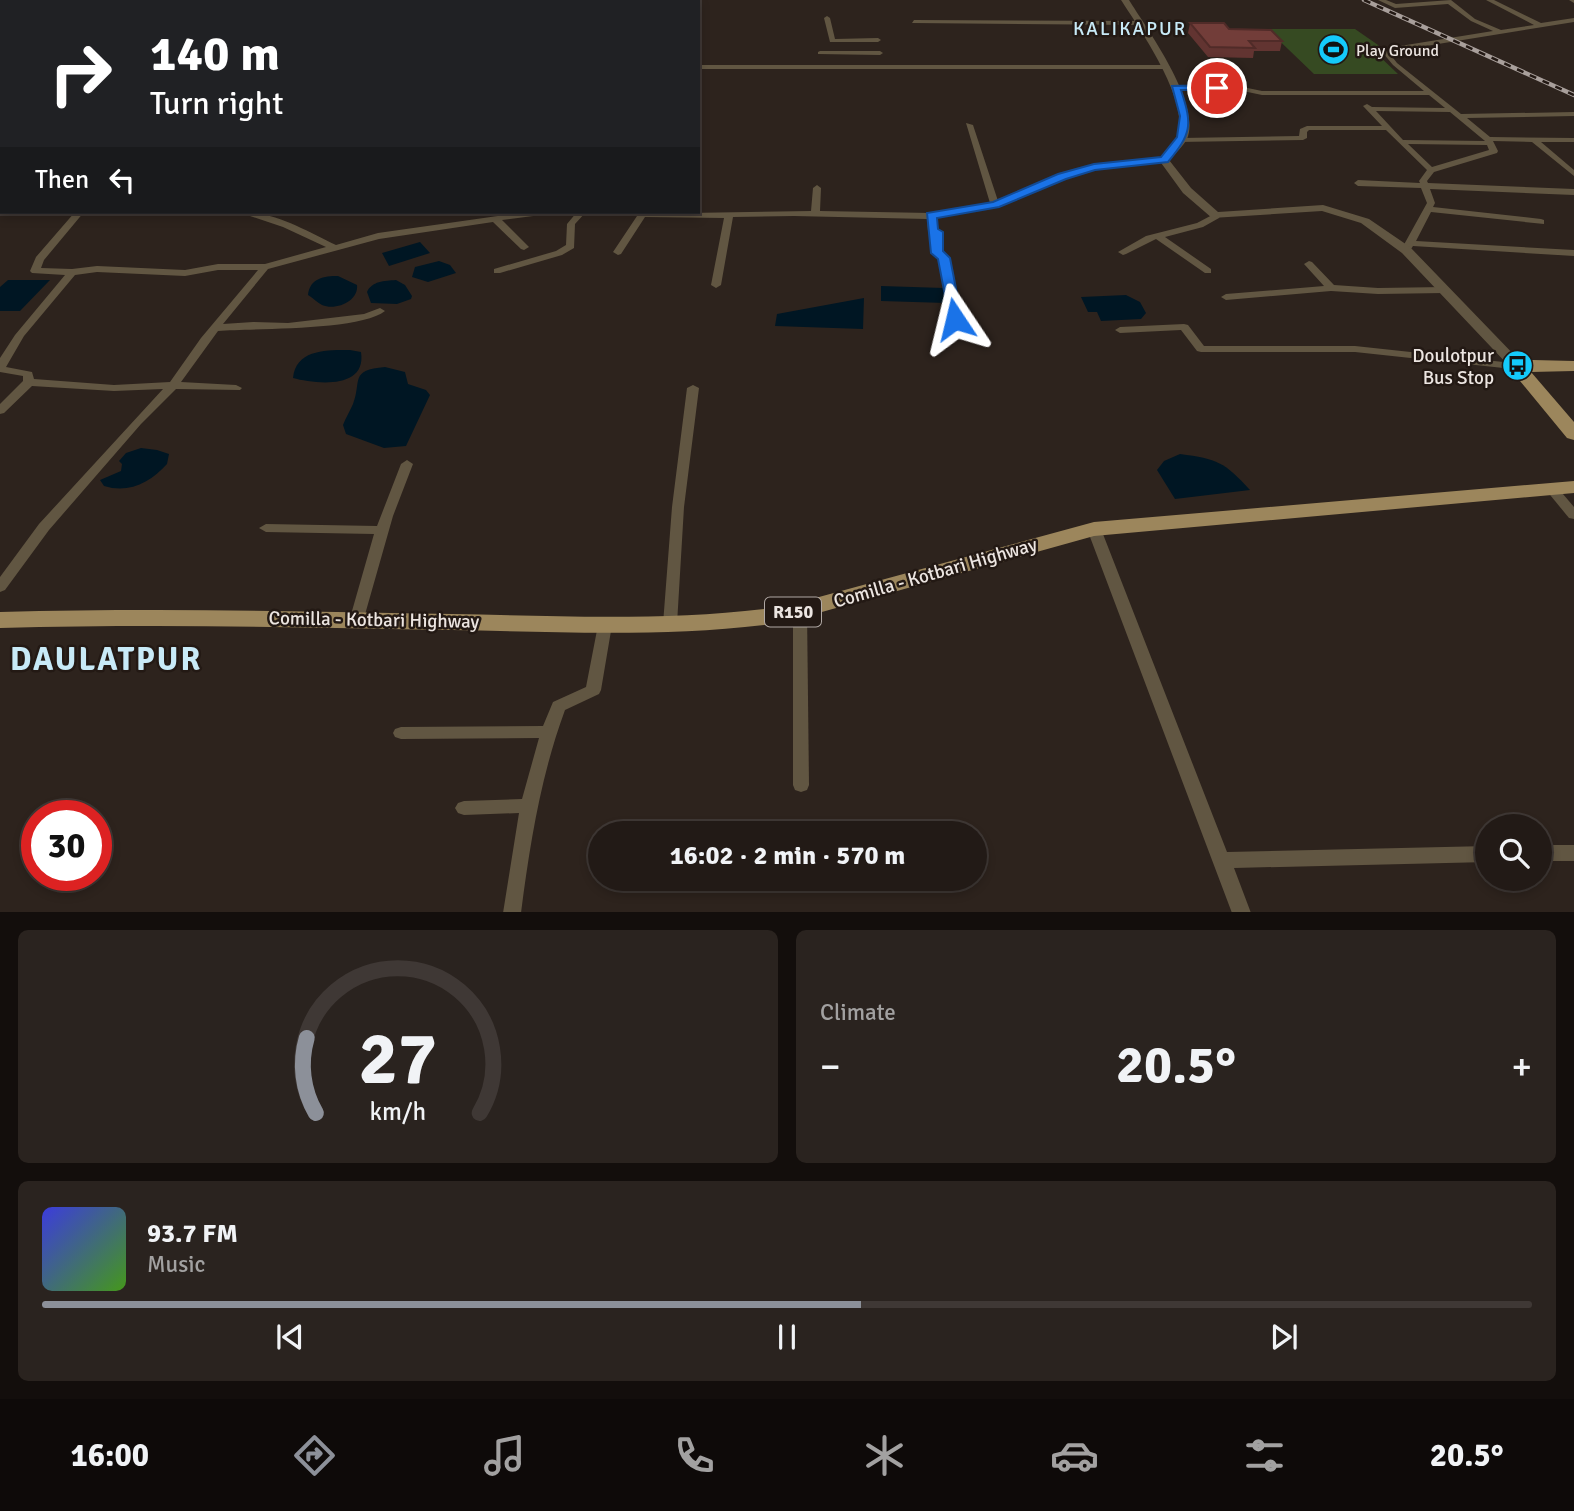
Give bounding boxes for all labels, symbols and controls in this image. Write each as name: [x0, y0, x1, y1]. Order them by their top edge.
district label: KALIKAPUR: [1073, 17, 1187, 41]
text: 140 m: [150, 24, 280, 84]
icon: right: [35, 28, 126, 119]
sports icon: Play Ground: [1316, 33, 1350, 67]
place label: Play Ground: [1356, 41, 1439, 61]
pin: [1187, 58, 1247, 118]
icon: arrive: [1198, 69, 1236, 107]
text: Turn right: [150, 84, 283, 123]
icon: left: [103, 161, 141, 199]
text: Then: [35, 164, 89, 196]
position arrow: [918, 282, 992, 356]
place label: Doulotpur Bus Stop: [1412, 344, 1494, 390]
bus stop icon: Doulotpur Bus Stop: [1500, 349, 1534, 383]
street label: Comilla - Kotbari Highway: [831, 532, 1040, 614]
road number: R150: [765, 598, 821, 626]
street label: Comilla - Kotbari Highway: [268, 606, 480, 634]
district label: DAULATPUR: [10, 640, 202, 679]
speed limit sign: 30: [21, 800, 112, 891]
map controls: [1475, 814, 1552, 891]
button: search: [1475, 814, 1552, 891]
text: 16:02 · 2 min · 570 m: [670, 840, 905, 872]
text: Climate: [820, 998, 896, 1027]
text: 27: [359, 1015, 437, 1104]
text: 20.5°: [1116, 1033, 1236, 1097]
text: −: [820, 1043, 841, 1090]
text: +: [1511, 1043, 1532, 1090]
text: km/h: [370, 1095, 426, 1126]
text: 93.7 FM: [147, 1218, 238, 1250]
text: Music: [147, 1250, 205, 1279]
icon: previous: [271, 1318, 309, 1356]
icon: pause: [768, 1318, 806, 1356]
icon: next: [1265, 1318, 1303, 1356]
icon: directions: [290, 1431, 339, 1480]
icon: music: [480, 1431, 529, 1480]
icon: phone: [670, 1431, 719, 1480]
icon: climate: [860, 1431, 909, 1480]
icon: car: [1050, 1431, 1099, 1480]
icon: filters: [1240, 1431, 1289, 1480]
text: 16:00: [70, 1436, 149, 1475]
text: 20.5°: [1430, 1436, 1504, 1475]

